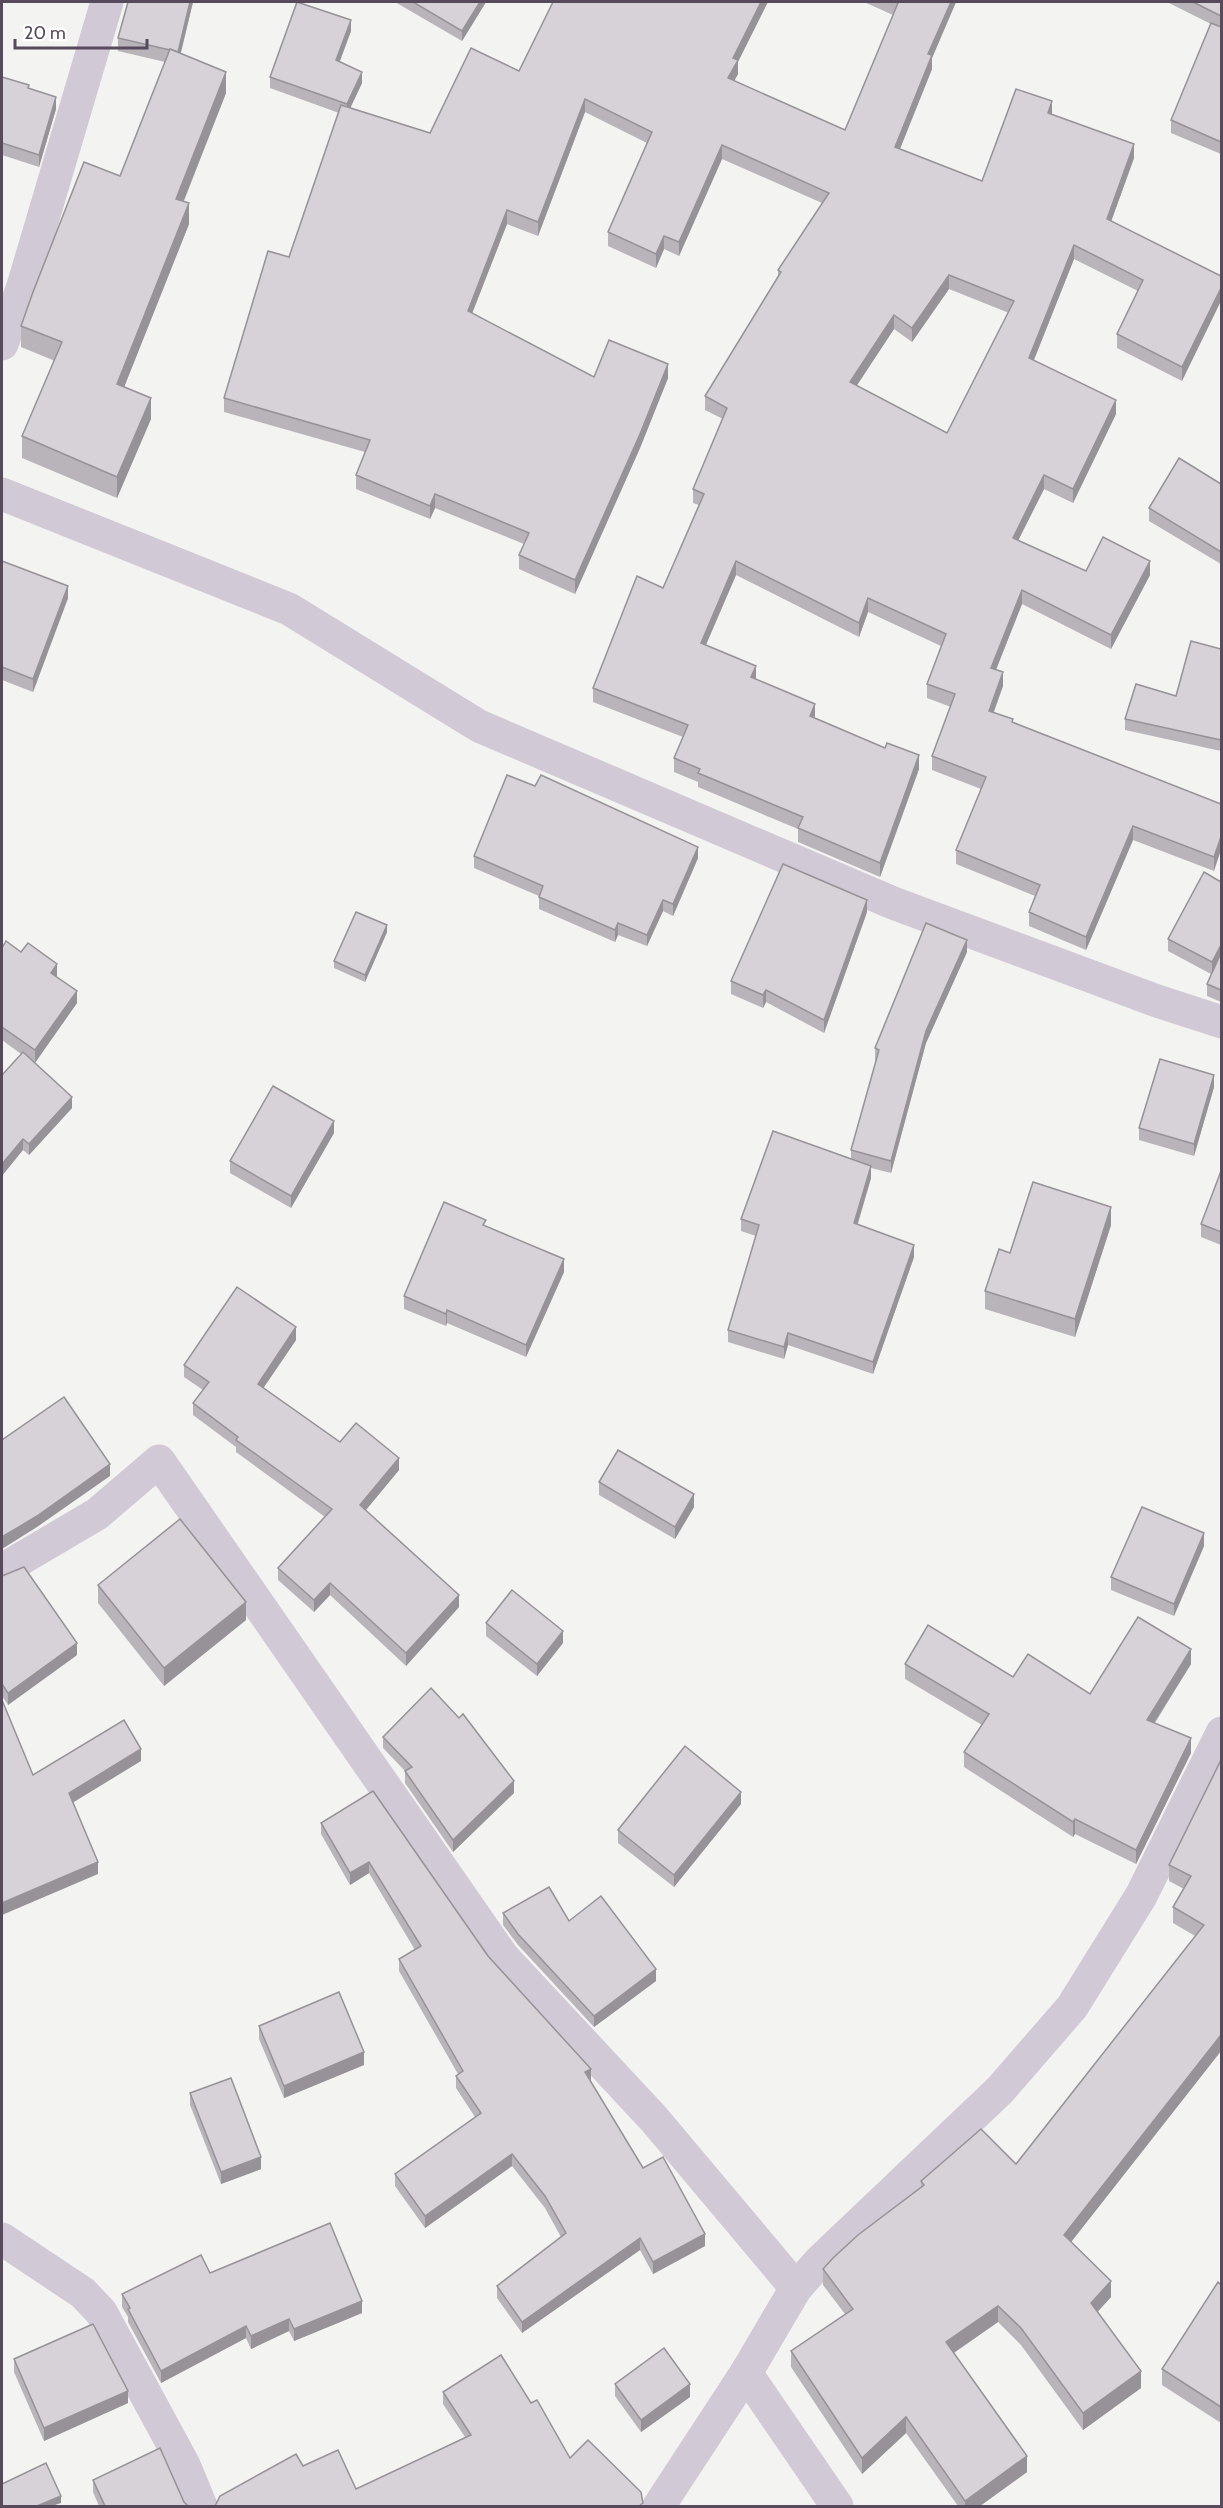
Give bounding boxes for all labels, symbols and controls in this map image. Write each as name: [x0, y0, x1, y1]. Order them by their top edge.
scale bar: [15, 12, 147, 50]
text: 20 m: [24, 22, 66, 44]

